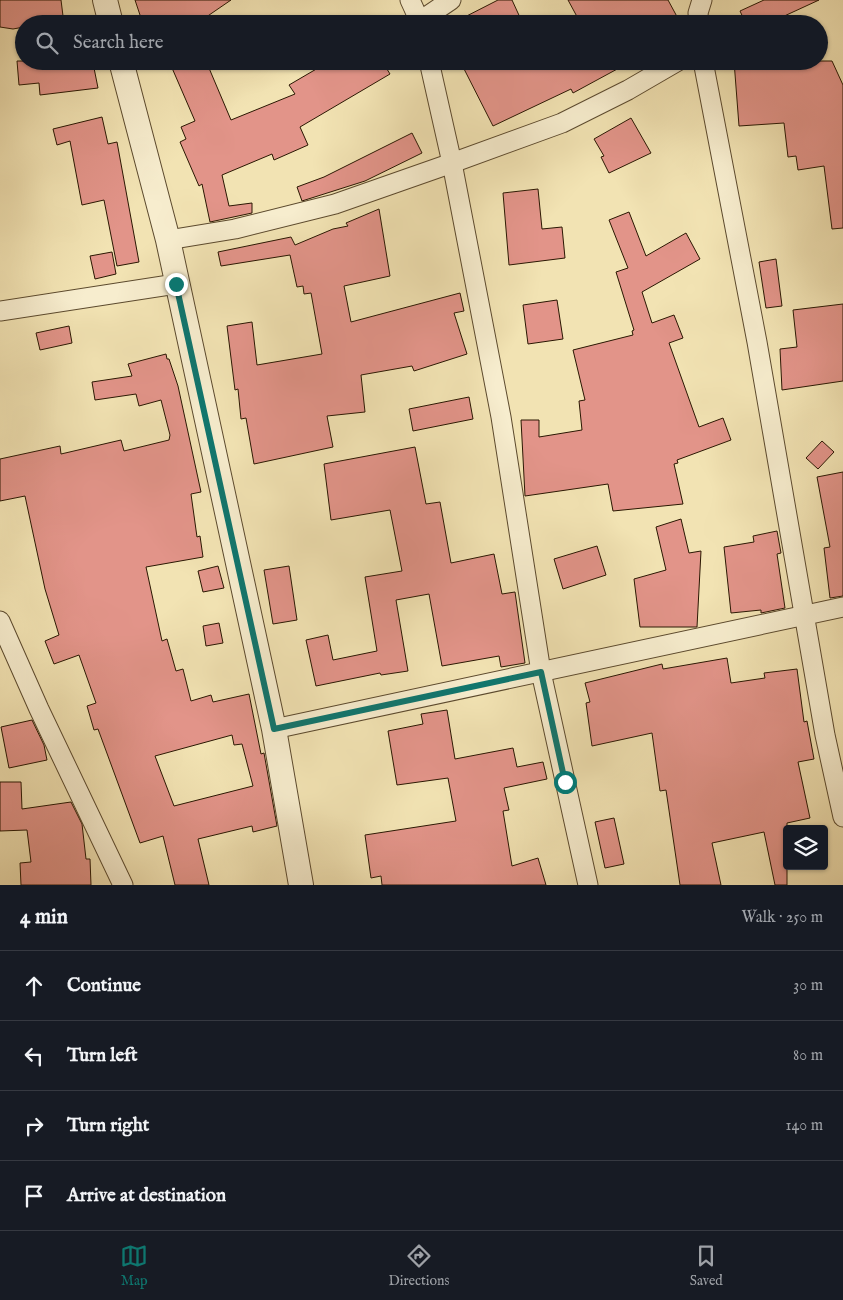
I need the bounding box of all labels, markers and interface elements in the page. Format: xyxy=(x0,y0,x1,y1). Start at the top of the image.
search box xyxy=(15,15,828,70)
icon: search xyxy=(33,29,61,57)
text: Search here xyxy=(73,31,164,55)
route end xyxy=(165,273,188,296)
route start xyxy=(554,771,577,794)
map controls xyxy=(783,825,828,870)
button: layers xyxy=(783,825,828,870)
text: 4 min xyxy=(20,904,68,931)
text: Walk · 250 m xyxy=(741,908,823,928)
icon: ahead xyxy=(20,972,48,1000)
text: Continue xyxy=(67,974,141,998)
text: 30 m xyxy=(793,976,823,996)
icon: left xyxy=(20,1042,48,1070)
text: Turn left xyxy=(67,1044,138,1068)
text: 80 m xyxy=(793,1046,823,1066)
icon: right xyxy=(20,1112,48,1140)
text: Turn right xyxy=(67,1114,149,1138)
text: 140 m xyxy=(785,1116,823,1136)
icon: arrive xyxy=(20,1182,48,1210)
text: Arrive at destination xyxy=(67,1184,226,1208)
tab: Map xyxy=(120,1242,148,1290)
tab: Directions xyxy=(388,1242,449,1290)
tab: Saved xyxy=(690,1242,723,1290)

